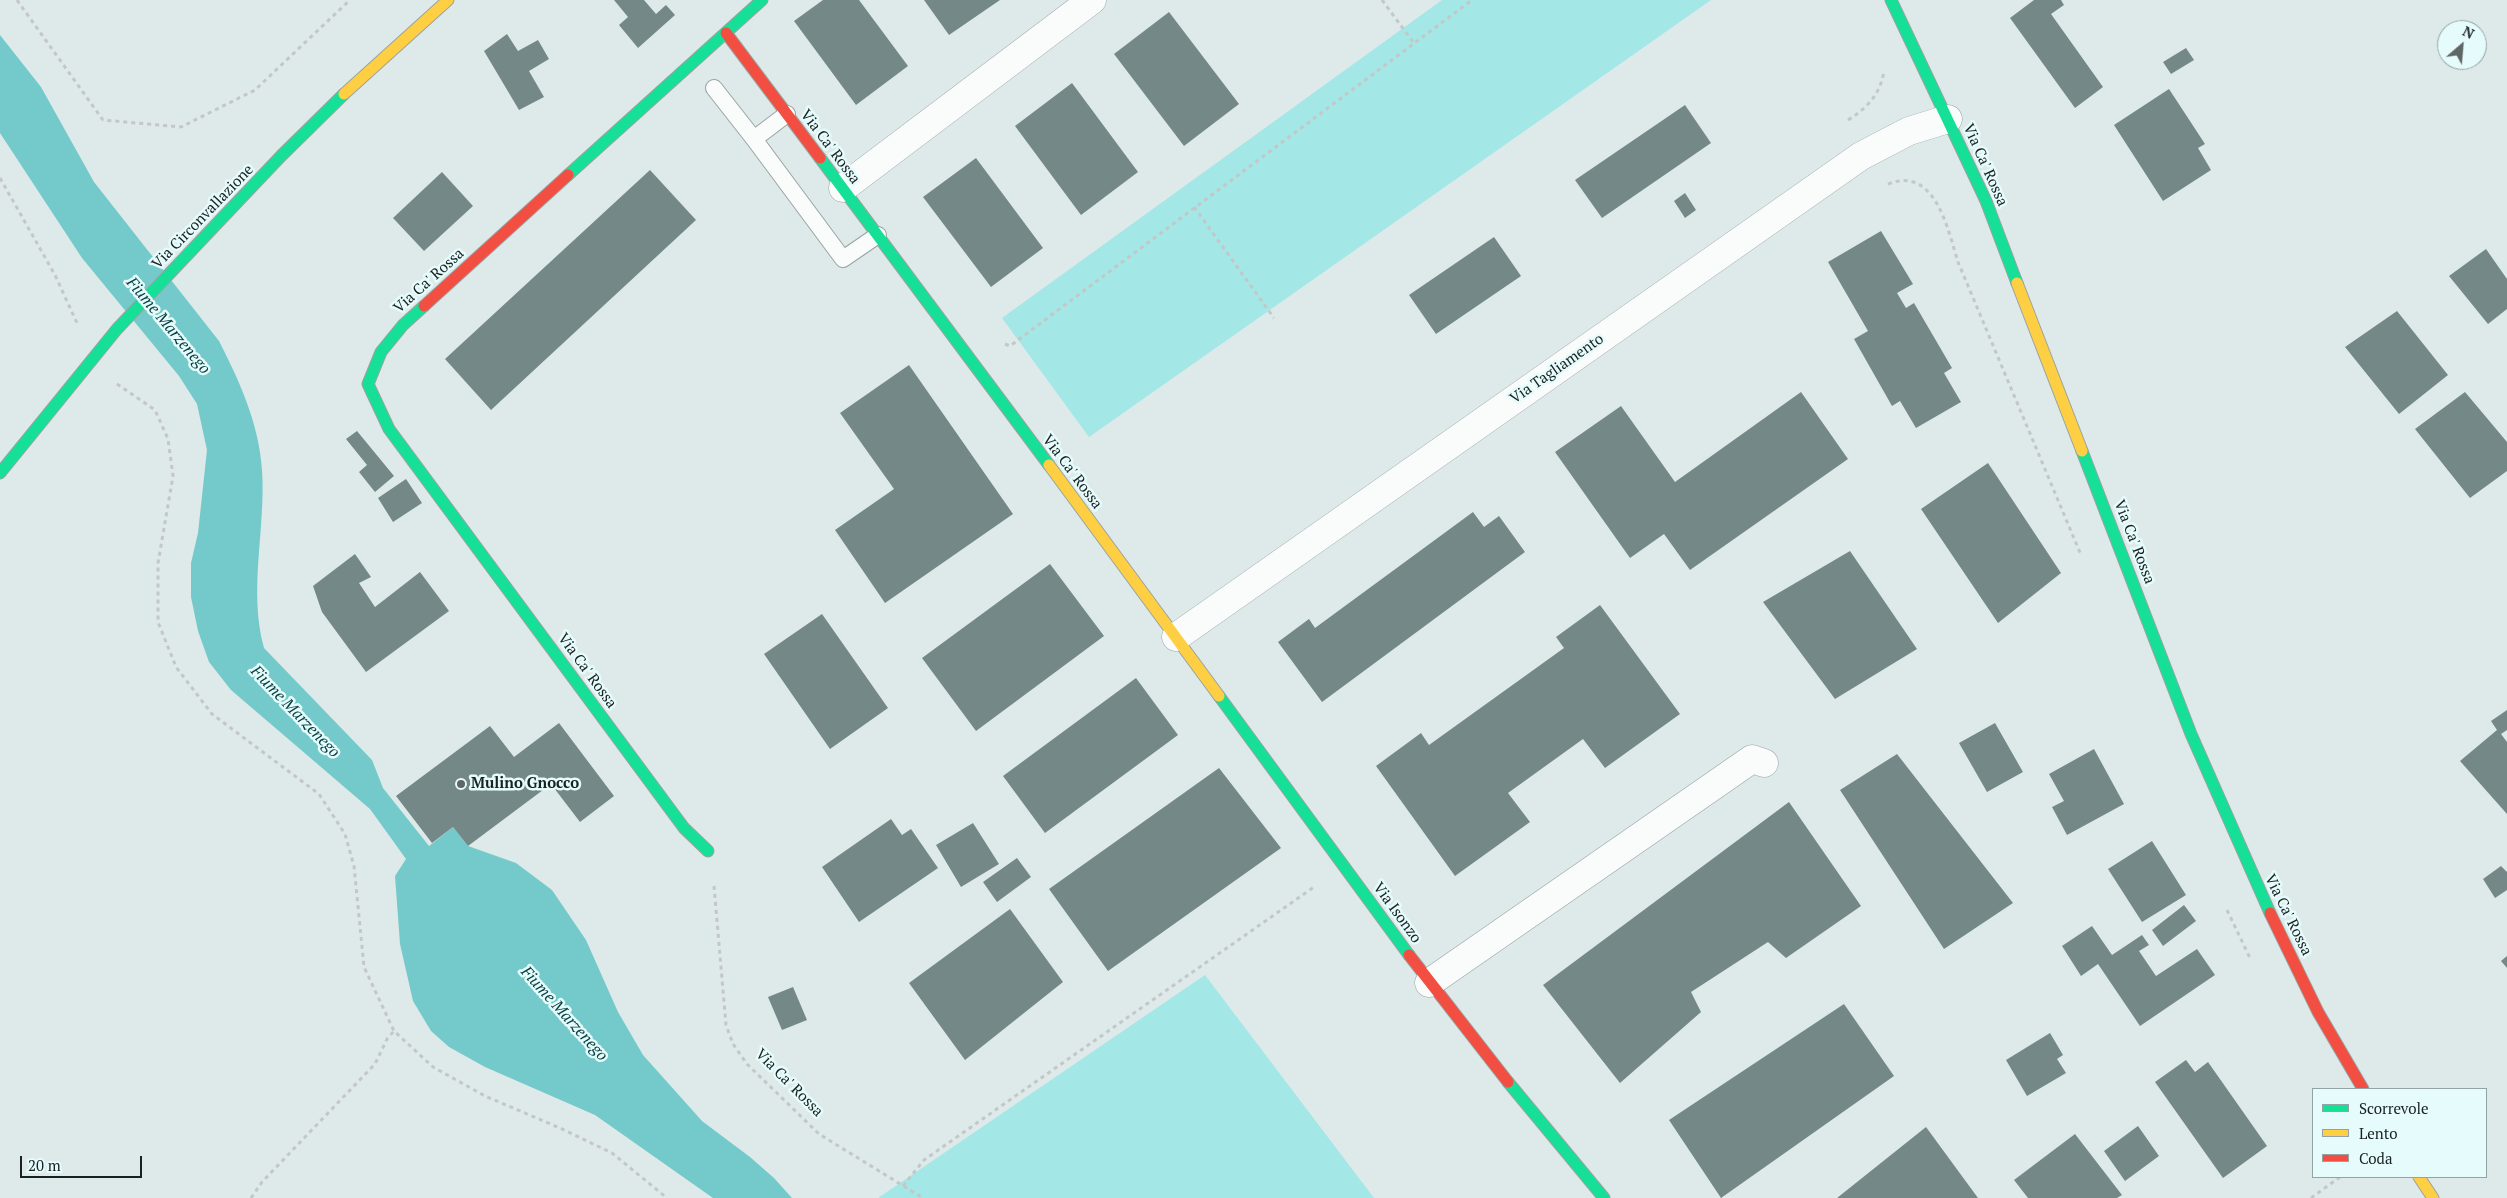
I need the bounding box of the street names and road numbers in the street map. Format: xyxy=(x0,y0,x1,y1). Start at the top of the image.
street label: Via Ca' Rossa xyxy=(796,106,864,188)
street label: Via Ca' Rossa xyxy=(1959,121,2011,209)
street label: Via Circonvallazione xyxy=(149,161,257,273)
street label: Via Ca' Rossa xyxy=(390,245,468,317)
street label: Via Tagliamento xyxy=(1507,330,1607,408)
street label: Via Ca' Rossa xyxy=(1038,431,1106,513)
street label: Via Ca' Rossa xyxy=(2110,498,2158,586)
street label: Via Ca' Rossa xyxy=(554,630,620,712)
street label: Via Ca' Rossa xyxy=(2261,871,2315,959)
street label: Via Isonzo xyxy=(1369,879,1425,947)
street label: Via Ca' Rossa xyxy=(751,1045,827,1121)

